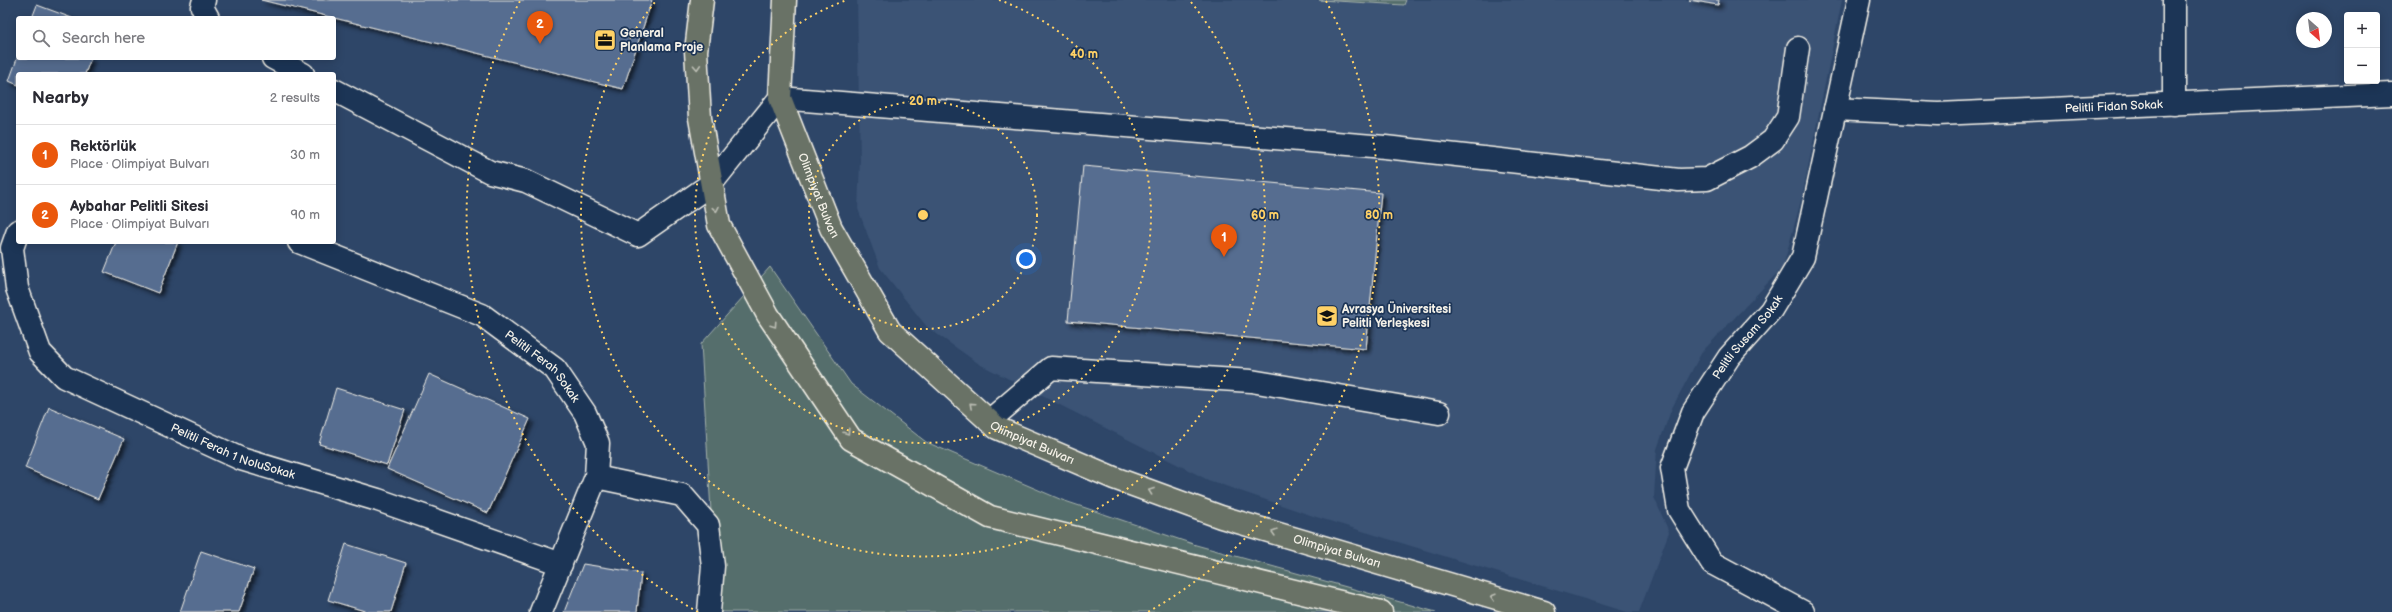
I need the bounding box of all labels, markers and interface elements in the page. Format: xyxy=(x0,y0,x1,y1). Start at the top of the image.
pin: 2 xyxy=(527,11,553,44)
north arrow xyxy=(2296,12,2332,48)
map controls xyxy=(2344,12,2380,84)
button: + xyxy=(2344,12,2380,48)
search box xyxy=(16,16,336,60)
place label: General Planlama Proje xyxy=(620,26,703,55)
icon: search xyxy=(30,27,52,49)
office icon: General Planlama Proje xyxy=(592,27,618,53)
text: Search here xyxy=(62,29,145,48)
text: 40 m xyxy=(1070,47,1098,62)
button: − xyxy=(2344,48,2380,84)
one-way arrow xyxy=(693,64,702,70)
text: Nearby xyxy=(32,88,89,108)
text: 2 results xyxy=(270,90,320,106)
text: 20 m xyxy=(909,94,937,109)
street label: Pelitli Fidan Sokak xyxy=(2064,97,2163,116)
text: Rektörlük xyxy=(70,137,136,156)
text: 1 xyxy=(42,147,48,163)
text: 30 m xyxy=(290,147,320,163)
street label: Olimpiyat Bulvarı xyxy=(794,151,842,241)
text: Place · Olimpiyat Bulvarı xyxy=(70,156,209,172)
text: Aybahar Pelitli Sitesi xyxy=(70,197,208,216)
one-way arrow xyxy=(711,206,720,212)
text: 2 xyxy=(41,207,49,223)
text: 90 m xyxy=(291,207,320,223)
centre of rings xyxy=(916,208,930,222)
text: 60 m xyxy=(1251,208,1279,223)
text: 80 m xyxy=(1365,208,1393,223)
text: Place · Olimpiyat Bulvarı xyxy=(70,216,209,232)
pin: 1 xyxy=(1211,224,1237,257)
your location xyxy=(1016,249,1036,269)
street label: Pelitli Susam Sokak xyxy=(1709,293,1786,382)
place label: Avrasya Üniversitesi Pelitli Yerleşkesi xyxy=(1341,301,1451,331)
school or university icon: Avrasya Üniversitesi Pelitli Yerleşkesi xyxy=(1314,303,1340,329)
one-way arrow xyxy=(769,320,776,327)
street label: Pelitli Ferah Sokak xyxy=(502,327,583,406)
one-way arrow xyxy=(969,403,977,410)
street label: Olimpiyat Bulvarı xyxy=(986,418,1077,468)
street label: Pelitli Ferah 1 NoluSokak xyxy=(168,421,297,483)
one-way arrow xyxy=(842,428,849,435)
one-way arrow xyxy=(1147,487,1154,496)
one-way arrow xyxy=(1271,528,1278,537)
street label: Olimpiyat Bulvarı xyxy=(1291,532,1383,572)
one-way arrow xyxy=(1489,593,1496,602)

